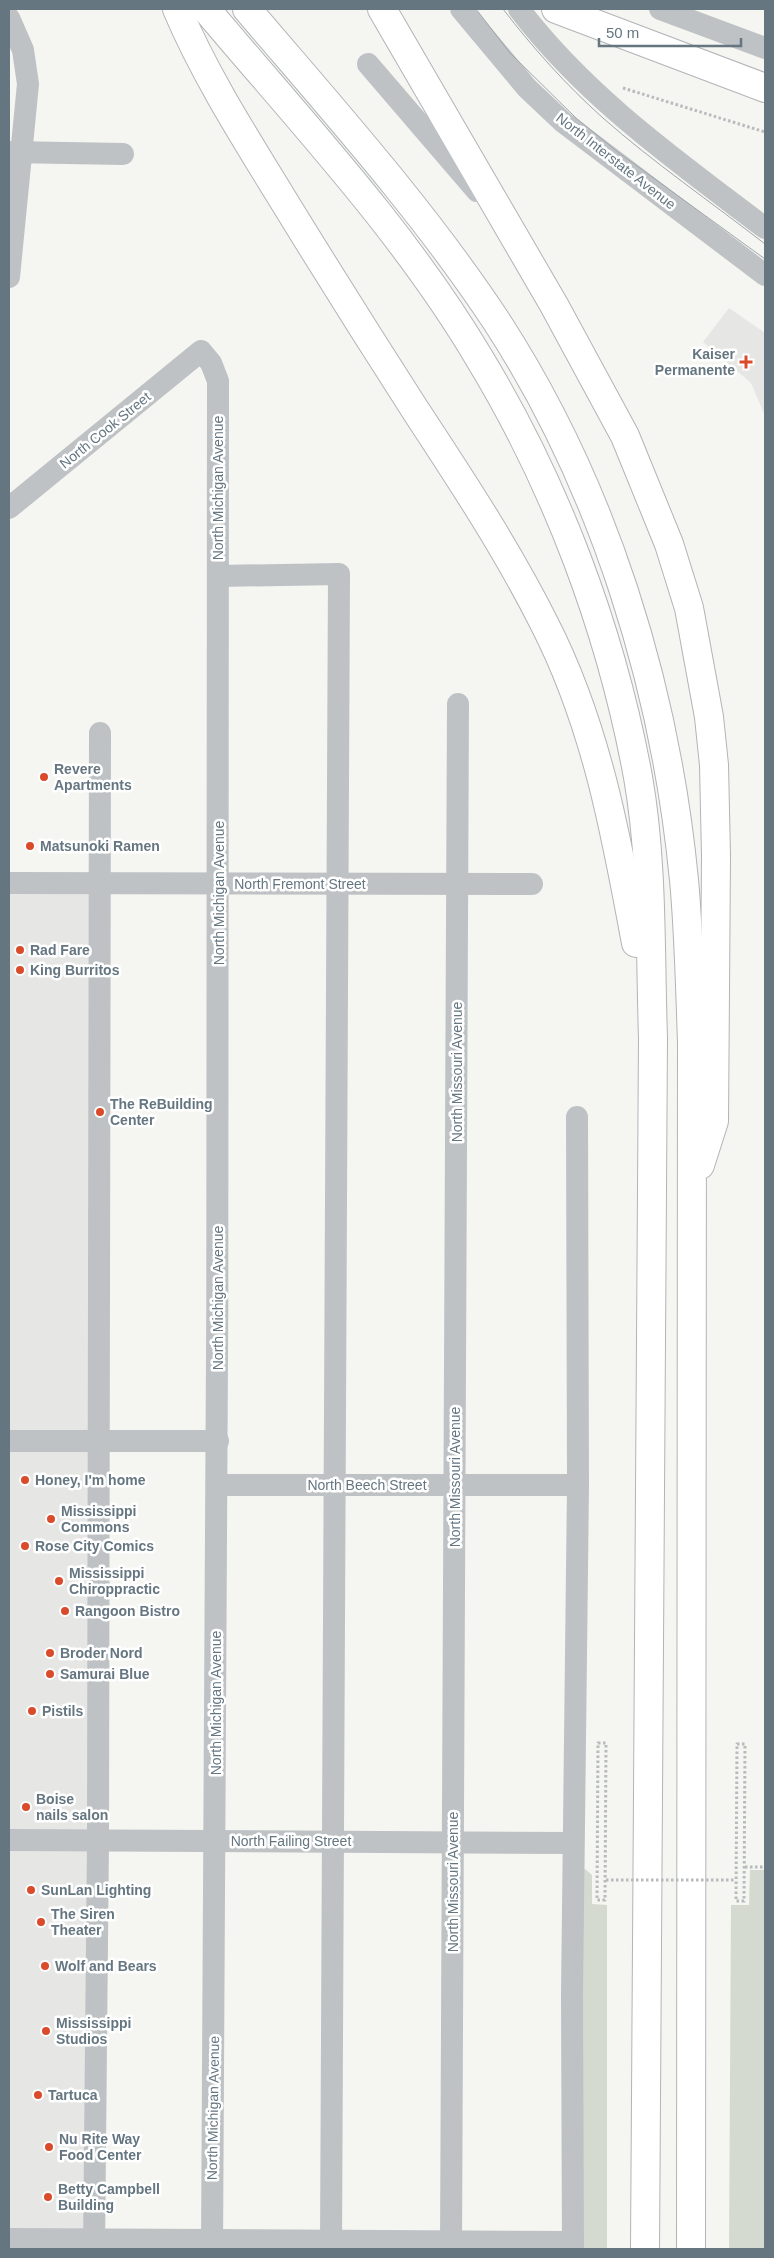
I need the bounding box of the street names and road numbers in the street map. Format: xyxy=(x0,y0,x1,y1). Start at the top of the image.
street label: North Interstate Avenue xyxy=(553,109,679,213)
street label: North Cook Street xyxy=(56,388,154,471)
street label: North Michigan Avenue xyxy=(210,416,226,560)
street label: North Michigan Avenue xyxy=(211,821,227,965)
street label: North Fremont Street xyxy=(234,876,366,892)
street label: North Missouri Avenue xyxy=(449,1001,465,1142)
street label: North Michigan Avenue xyxy=(210,1226,226,1370)
street label: North Missouri Avenue xyxy=(447,1406,463,1547)
street label: North Beech Street xyxy=(307,1477,427,1493)
street label: North Michigan Avenue xyxy=(208,1631,224,1775)
street label: North Missouri Avenue xyxy=(445,1811,461,1952)
street label: North Failing Street xyxy=(231,1833,351,1849)
street label: North Michigan Avenue xyxy=(204,2035,222,2180)

